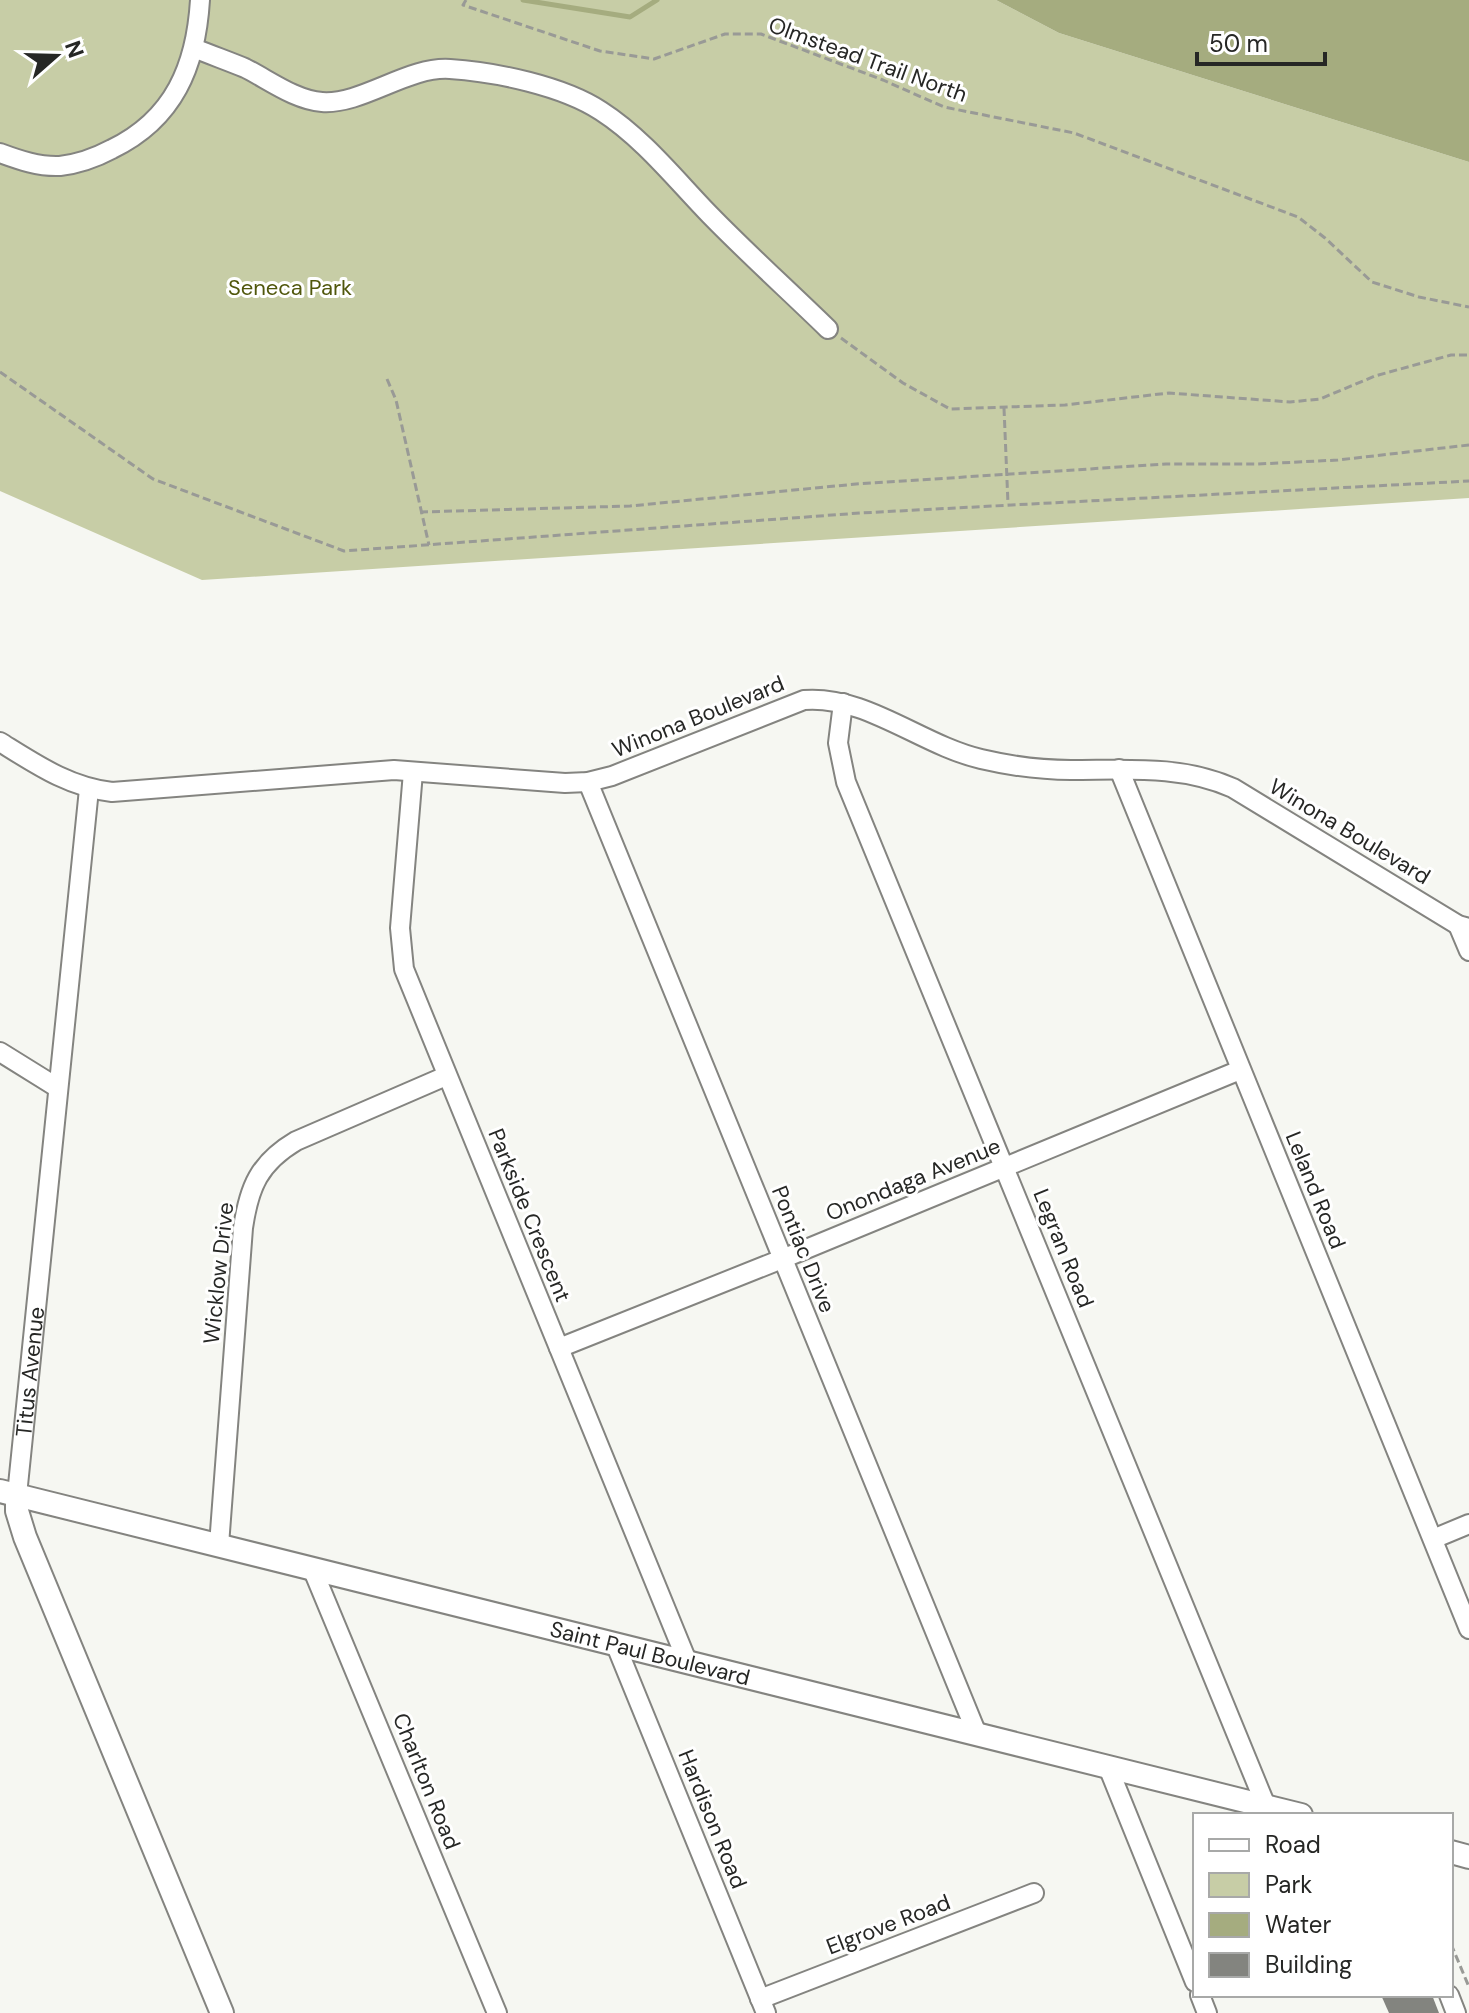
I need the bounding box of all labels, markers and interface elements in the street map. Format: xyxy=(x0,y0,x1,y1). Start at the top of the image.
street label: Olmstead Trail North xyxy=(764,10,971,109)
north arrow xyxy=(16,16,96,96)
scale bar xyxy=(1197,16,1325,66)
text: 50 m xyxy=(1209,28,1268,59)
text: N xyxy=(58,37,91,62)
park label: Seneca Park xyxy=(228,273,352,302)
street label: Winona Boulevard xyxy=(608,669,789,764)
street label: Winona Boulevard xyxy=(1264,772,1436,891)
street label: Parkside Crescent xyxy=(482,1124,578,1306)
street label: Leland Road xyxy=(1279,1127,1352,1253)
street label: Onondaga Avenue xyxy=(822,1131,1005,1228)
street label: Pontiac Drive xyxy=(765,1182,842,1317)
street label: Legran Road xyxy=(1027,1185,1101,1312)
street label: Wicklow Drive xyxy=(197,1201,240,1345)
street label: Titus Avenue xyxy=(9,1305,51,1438)
street label: Saint Paul Boulevard xyxy=(547,1615,753,1692)
street label: Charlton Road xyxy=(386,1709,467,1854)
street label: Hardison Road xyxy=(671,1745,754,1893)
legend xyxy=(1193,1813,1453,1997)
text: Road xyxy=(1265,1829,1321,1860)
text: Park xyxy=(1265,1869,1312,1900)
street label: Elgrove Road xyxy=(822,1888,954,1961)
text: Water xyxy=(1265,1909,1331,1940)
text: Building xyxy=(1265,1949,1352,1980)

